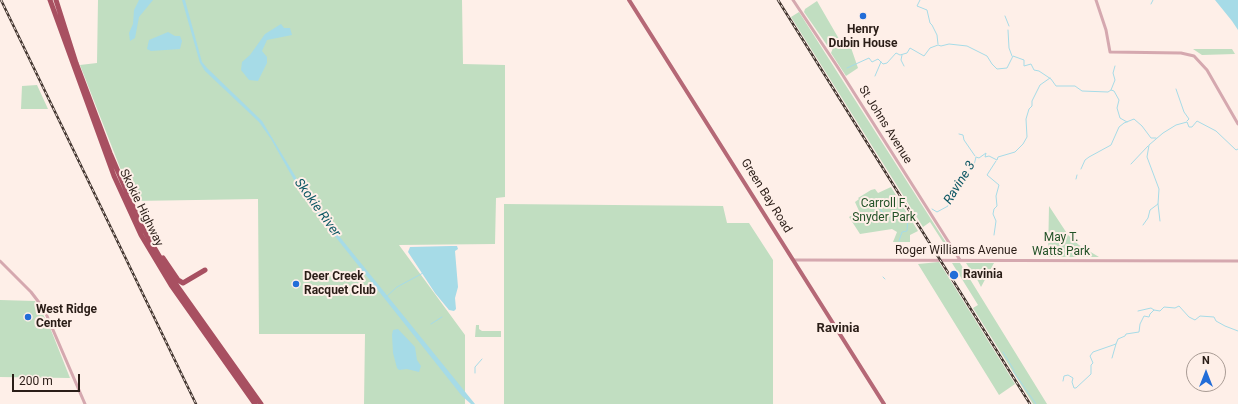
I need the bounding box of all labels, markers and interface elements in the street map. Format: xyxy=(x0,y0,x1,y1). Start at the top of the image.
marker: Henry Dubin House xyxy=(858,11,868,21)
place label: Henry Dubin House xyxy=(829,23,897,51)
street label: St Johns Avenue xyxy=(855,83,915,167)
street label: Green Bay Road xyxy=(737,156,795,236)
water label: Ravine 3 xyxy=(941,159,979,207)
street label: Skokie Highway xyxy=(116,167,166,249)
water label: Skokie River xyxy=(291,176,343,240)
park label: Carroll F. Snyder Park xyxy=(852,197,916,225)
park label: May T. Watts Park xyxy=(1032,231,1090,259)
street label: Roger Williams Avenue xyxy=(895,244,1017,258)
place label: Ravinia xyxy=(963,268,1003,282)
marker: Ravinia xyxy=(948,269,960,281)
place label: Deer Creek Racquet Club xyxy=(304,270,376,298)
marker: Deer Creek Racquet Club xyxy=(291,279,301,289)
place label: West Ridge Center xyxy=(36,303,97,331)
marker: West Ridge Center xyxy=(23,312,33,322)
district label: Ravinia xyxy=(817,321,859,337)
north arrow xyxy=(1186,352,1226,392)
text: N xyxy=(1202,354,1210,367)
scale bar xyxy=(14,366,82,392)
text: 200 m xyxy=(19,374,53,388)

